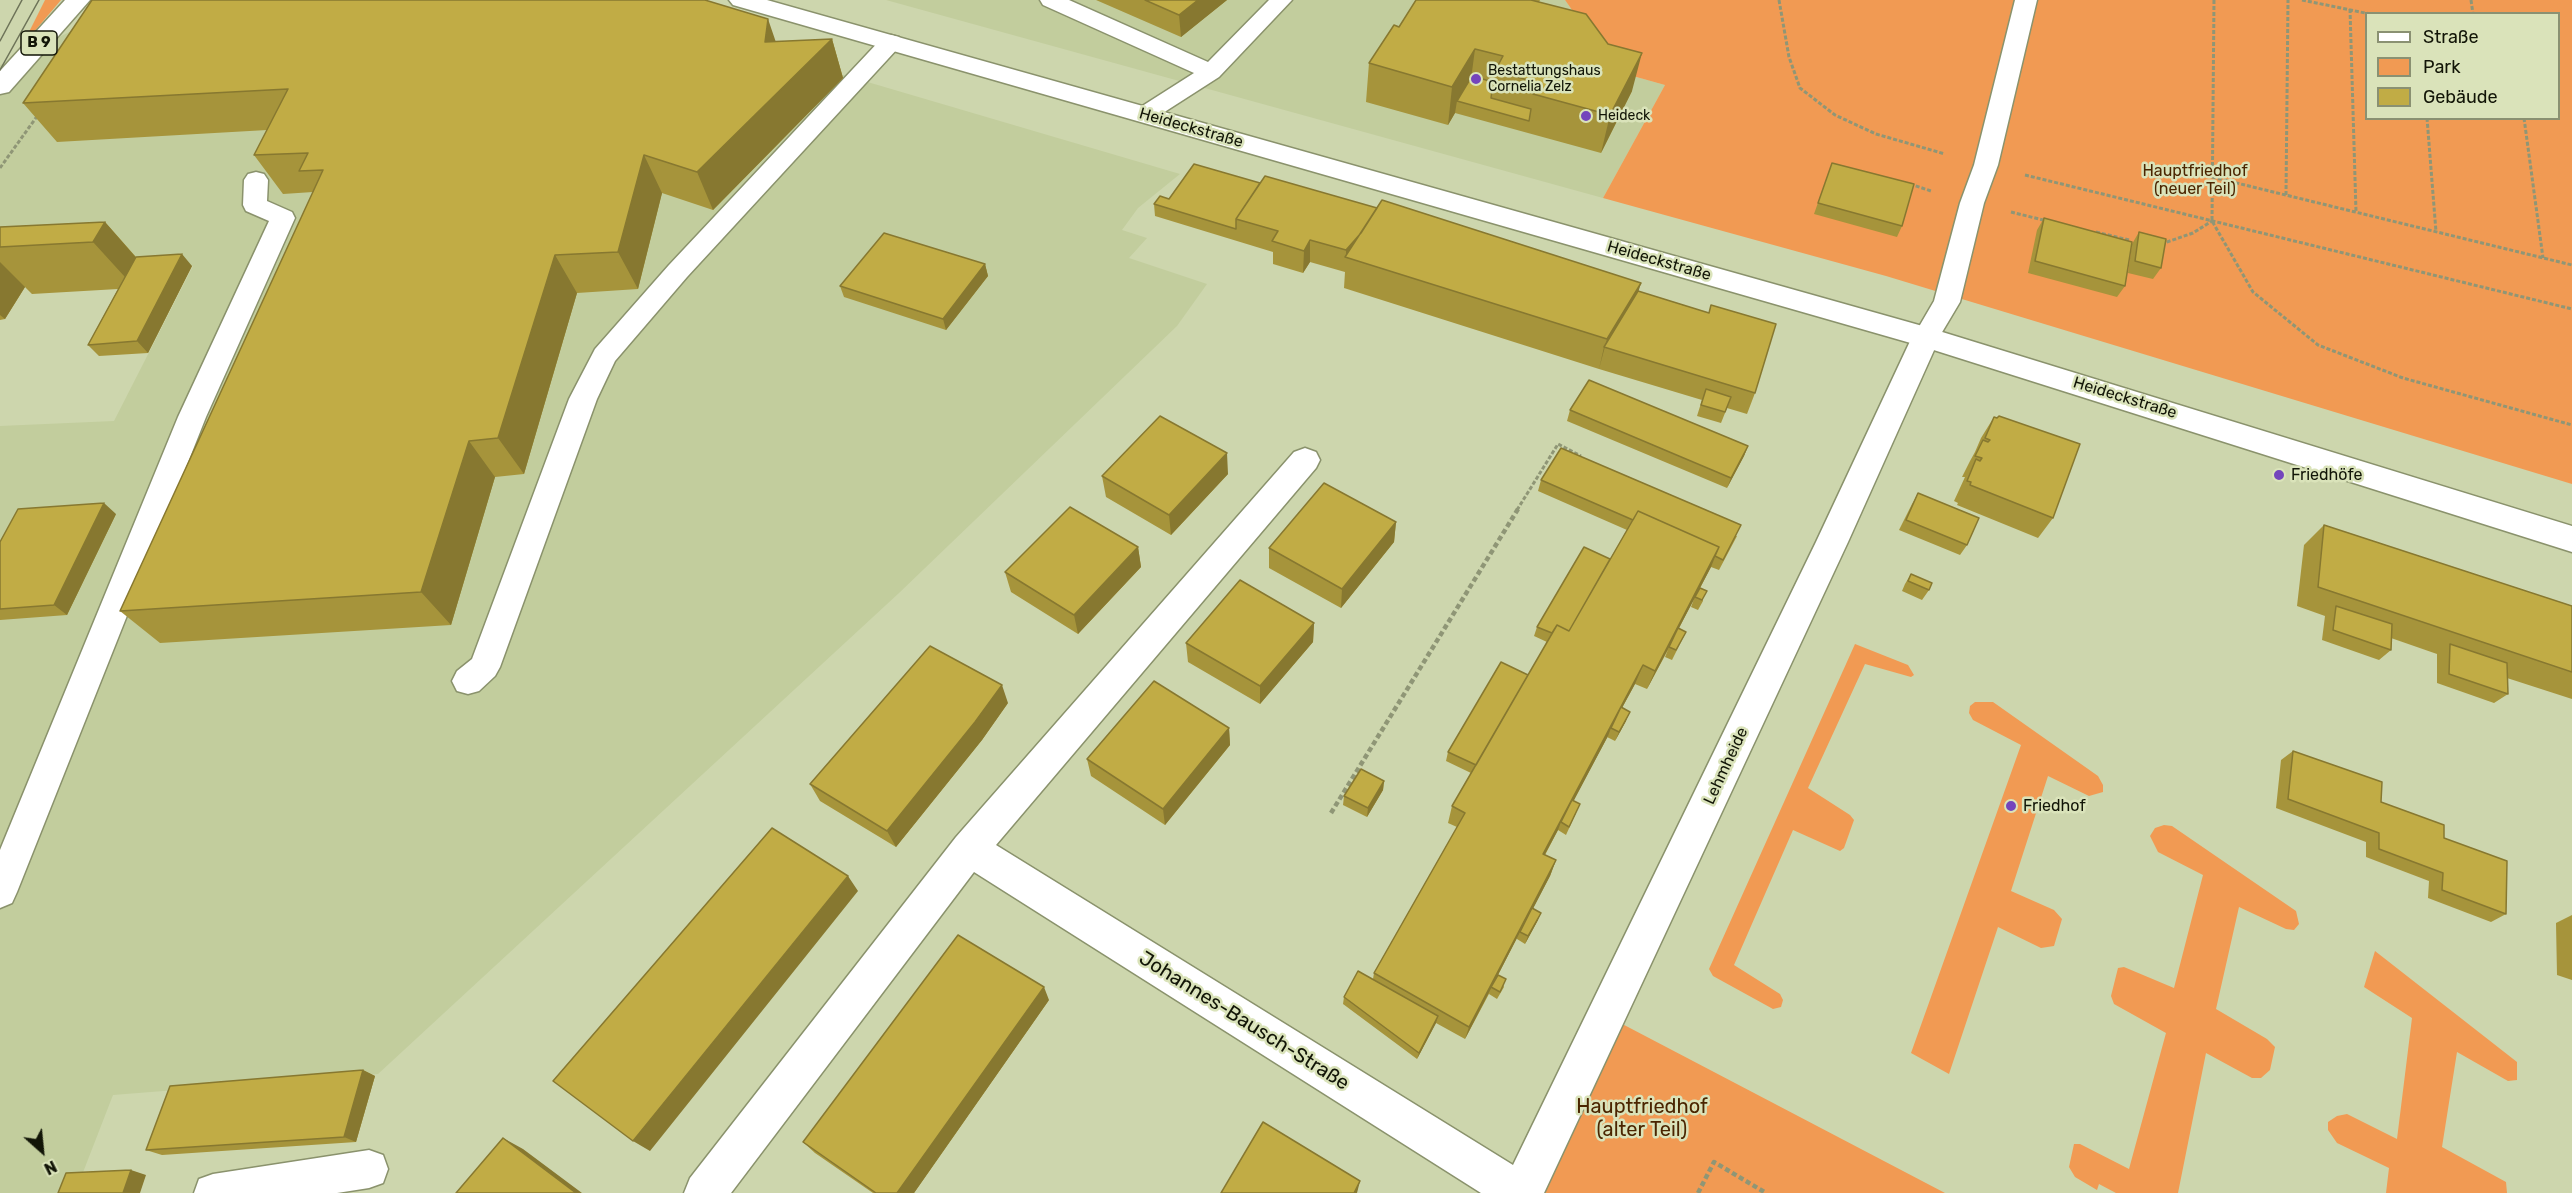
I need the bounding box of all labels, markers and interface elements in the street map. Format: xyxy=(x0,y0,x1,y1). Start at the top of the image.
legend xyxy=(2365,12,2560,120)
text: Straße xyxy=(2423,26,2479,48)
road number: B 9 xyxy=(21,31,57,55)
text: Park xyxy=(2423,56,2460,78)
place label: Bestattungshaus Cornelia Zelz xyxy=(1488,63,1601,96)
marker: Bestattungshaus Cornelia Zelz xyxy=(1469,72,1483,86)
text: Gebäude xyxy=(2423,86,2498,108)
street label: Heideckstraße xyxy=(1137,104,1245,152)
place label: Heideck xyxy=(1598,108,1650,124)
marker: Heideck xyxy=(1579,109,1593,123)
park label: Hauptfriedhof (neuer Teil) xyxy=(2142,161,2248,199)
street label: Heideckstraße xyxy=(1605,237,1713,285)
street label: Heideckstraße xyxy=(2071,373,2179,423)
place label: Friedhöfe xyxy=(2291,465,2362,485)
marker: Friedhöfe xyxy=(2272,468,2286,482)
street label: Lehmheide xyxy=(1700,724,1752,808)
place label: Friedhof xyxy=(2023,796,2086,816)
marker: Friedhof xyxy=(2004,799,2018,813)
street label: Johannes-Bausch-Straße xyxy=(1134,946,1354,1096)
park label: Hauptfriedhof (alter Teil) xyxy=(1576,1095,1708,1142)
north arrow xyxy=(12,1121,72,1181)
text: N xyxy=(41,1156,60,1179)

